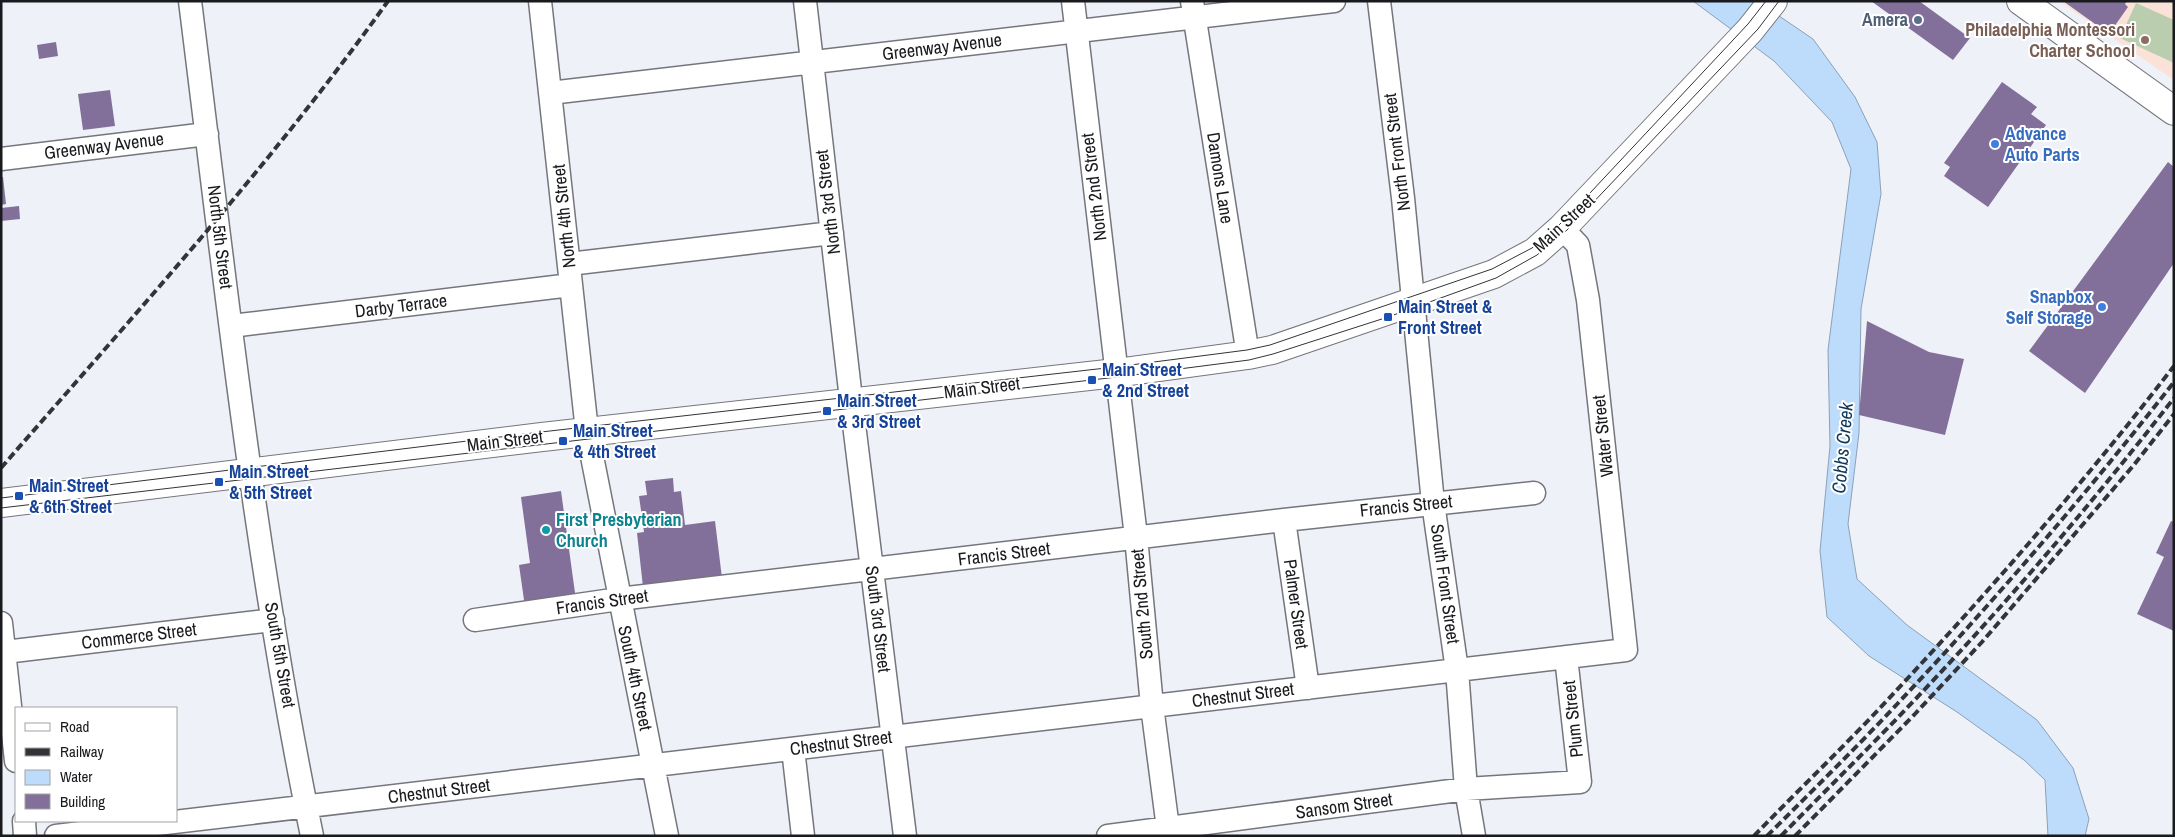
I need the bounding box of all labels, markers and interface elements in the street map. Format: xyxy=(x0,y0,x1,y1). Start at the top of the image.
place label: Amera xyxy=(1862,7,1909,32)
marker: Amera xyxy=(1912,14,1924,26)
place label: Philadelphia Montessori Charter School xyxy=(1965,17,2135,63)
street label: Greenway Avenue xyxy=(881,27,1003,66)
marker: Philadelphia Montessori Charter School xyxy=(2139,34,2151,46)
street label: North Front Street xyxy=(1377,92,1416,212)
place label: Advance Auto Parts xyxy=(2005,121,2080,167)
street label: Greenway Avenue xyxy=(43,126,165,165)
street label: Damons Lane xyxy=(1201,131,1240,225)
street label: North 2nd Street xyxy=(1074,132,1113,242)
marker: Advance Auto Parts xyxy=(1989,138,2001,150)
street label: North 3rd Street xyxy=(809,148,846,256)
street label: North 4th Street xyxy=(546,163,581,269)
street label: North 5th Street xyxy=(202,184,239,290)
street label: Main Street xyxy=(1527,187,1600,258)
place label: Snapbox Self Storage xyxy=(2006,284,2093,330)
street label: Darby Terrace xyxy=(354,287,448,324)
place label: Main Street & Front Street xyxy=(1398,294,1493,340)
marker: Snapbox Self Storage xyxy=(2096,301,2108,313)
marker: Main Street & Front Street xyxy=(1382,311,1394,323)
place label: Main Street & 2nd Street xyxy=(1102,357,1189,403)
street label: Main Street xyxy=(943,370,1021,405)
marker: Main Street & 2nd Street xyxy=(1086,374,1098,386)
place label: Main Street & 3rd Street xyxy=(837,388,921,434)
street label: Water Street xyxy=(1586,394,1619,478)
water label: Cobbs Creek xyxy=(1825,400,1859,494)
marker: Main Street & 3rd Street xyxy=(821,405,833,417)
place label: Main Street & 4th Street xyxy=(573,418,656,464)
street label: Main Street xyxy=(466,423,544,458)
marker: Main Street & 4th Street xyxy=(557,435,569,447)
place label: Main Street & 5th Street xyxy=(229,459,312,505)
place label: Main Street & 6th Street xyxy=(29,473,112,519)
marker: Main Street & 5th Street xyxy=(213,476,225,488)
street label: Francis Street xyxy=(1359,488,1453,523)
marker: Main Street & 6th Street xyxy=(13,490,25,502)
place label: First Presbyterian Church xyxy=(556,507,682,553)
street label: South Front Street xyxy=(1425,522,1466,645)
marker: First Presbyterian Church xyxy=(540,524,552,536)
street label: Francis Street xyxy=(956,535,1051,572)
street label: South 2nd Street xyxy=(1124,548,1159,660)
street label: Palmer Street xyxy=(1278,558,1315,650)
street label: South 3rd Street xyxy=(860,564,897,674)
street label: Francis Street xyxy=(554,583,650,620)
street label: South 5th Street xyxy=(259,600,302,710)
street label: Commerce Street xyxy=(80,616,198,655)
street label: South 4th Street xyxy=(612,623,659,733)
street label: Chestnut Street xyxy=(1191,676,1295,713)
street label: Plum Street xyxy=(1556,679,1589,759)
legend xyxy=(15,707,178,822)
text: Road xyxy=(60,716,89,737)
street label: Chestnut Street xyxy=(789,724,893,761)
text: Railway xyxy=(60,741,105,762)
text: Water xyxy=(60,766,92,787)
street label: Chestnut Street xyxy=(387,772,491,809)
street label: Sansom Street xyxy=(1294,786,1394,825)
text: Building xyxy=(60,791,105,812)

